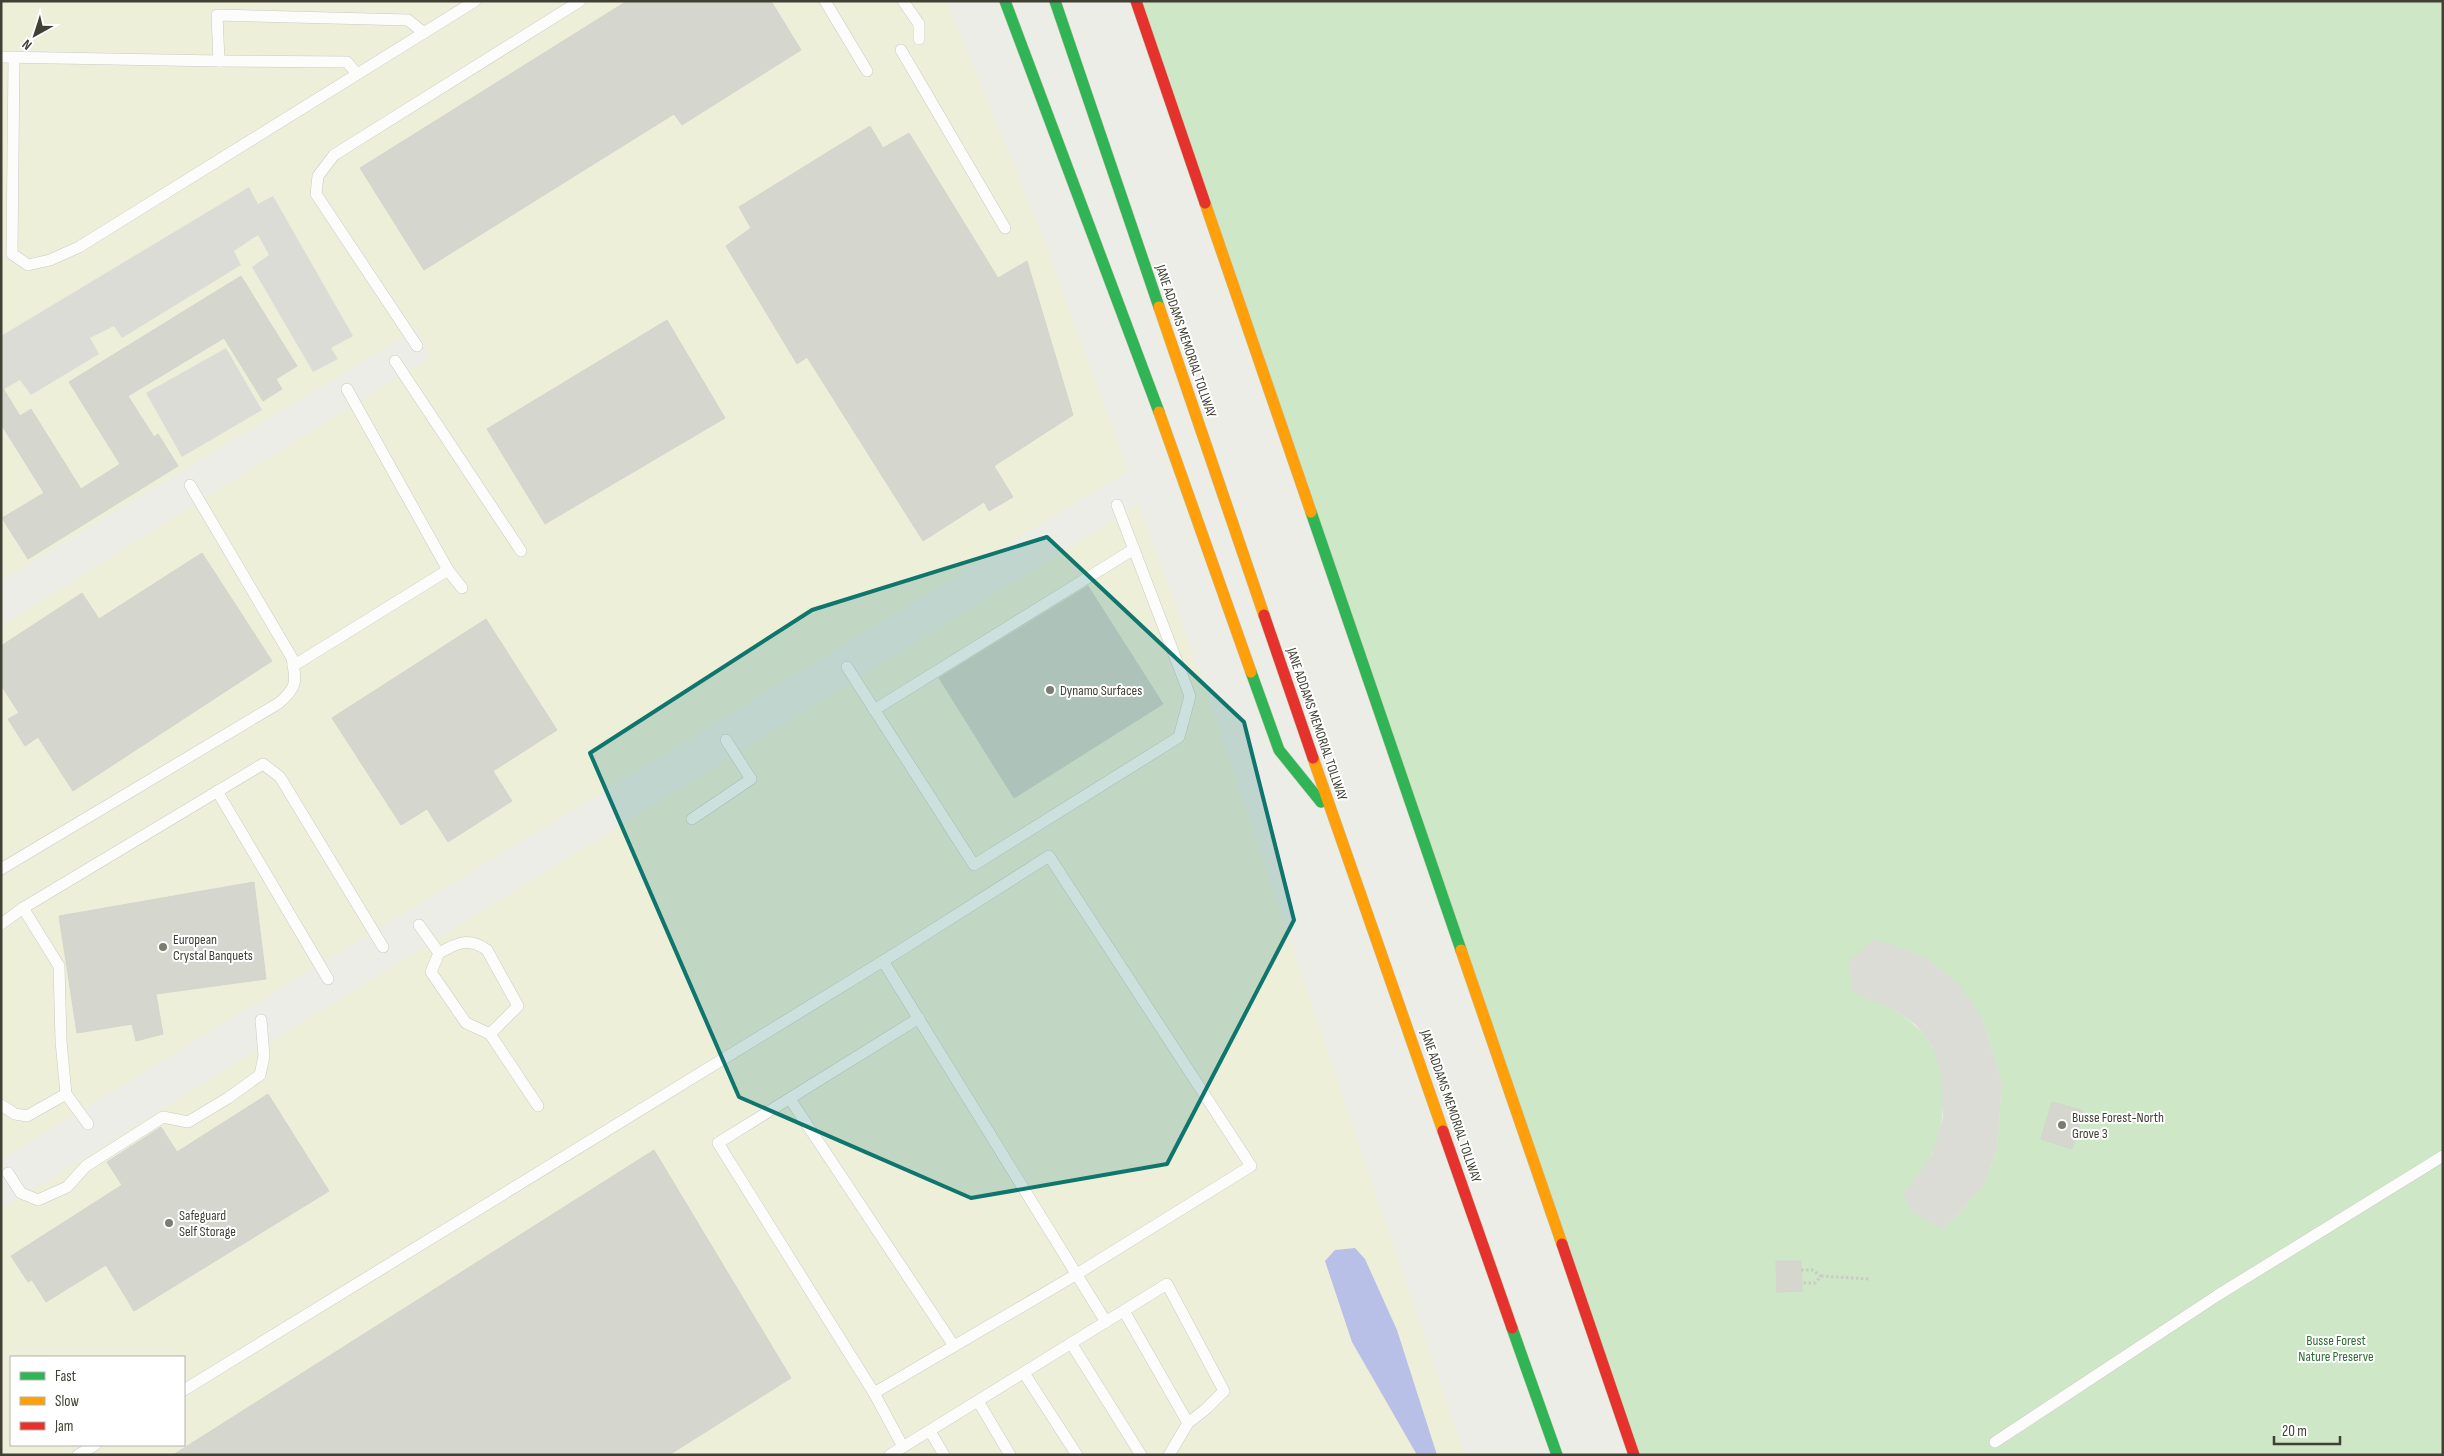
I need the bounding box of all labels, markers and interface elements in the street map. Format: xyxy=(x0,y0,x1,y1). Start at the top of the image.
north arrow xyxy=(10,10,60,60)
text: N xyxy=(19,36,35,54)
street label: JANE ADDAMS MEMORIAL TOLLWAY xyxy=(1152,261,1220,420)
street label: JANE ADDAMS MEMORIAL TOLLWAY xyxy=(1283,644,1351,803)
place label: Dynamo Surfaces xyxy=(1060,682,1142,699)
marker: Dynamo Surfaces xyxy=(1044,684,1056,696)
place label: European Crystal Banquets xyxy=(173,931,253,964)
marker: European Crystal Banquets xyxy=(157,941,169,953)
street label: JANE ADDAMS MEMORIAL TOLLWAY xyxy=(1417,1026,1485,1185)
place label: Busse Forest-North Grove 3 xyxy=(2072,1109,2164,1142)
marker: Busse Forest-North Grove 3 xyxy=(2056,1119,2068,1131)
place label: Safeguard Self Storage xyxy=(179,1207,236,1240)
marker: Safeguard Self Storage xyxy=(163,1217,175,1229)
park label: Busse Forest Nature Preserve xyxy=(2298,1332,2374,1365)
legend xyxy=(10,1356,185,1446)
text: Fast xyxy=(55,1367,77,1386)
text: Slow xyxy=(55,1392,79,1411)
scale bar xyxy=(2274,1414,2340,1446)
text: Jam xyxy=(54,1417,73,1436)
text: 20 m xyxy=(2282,1422,2307,1441)

